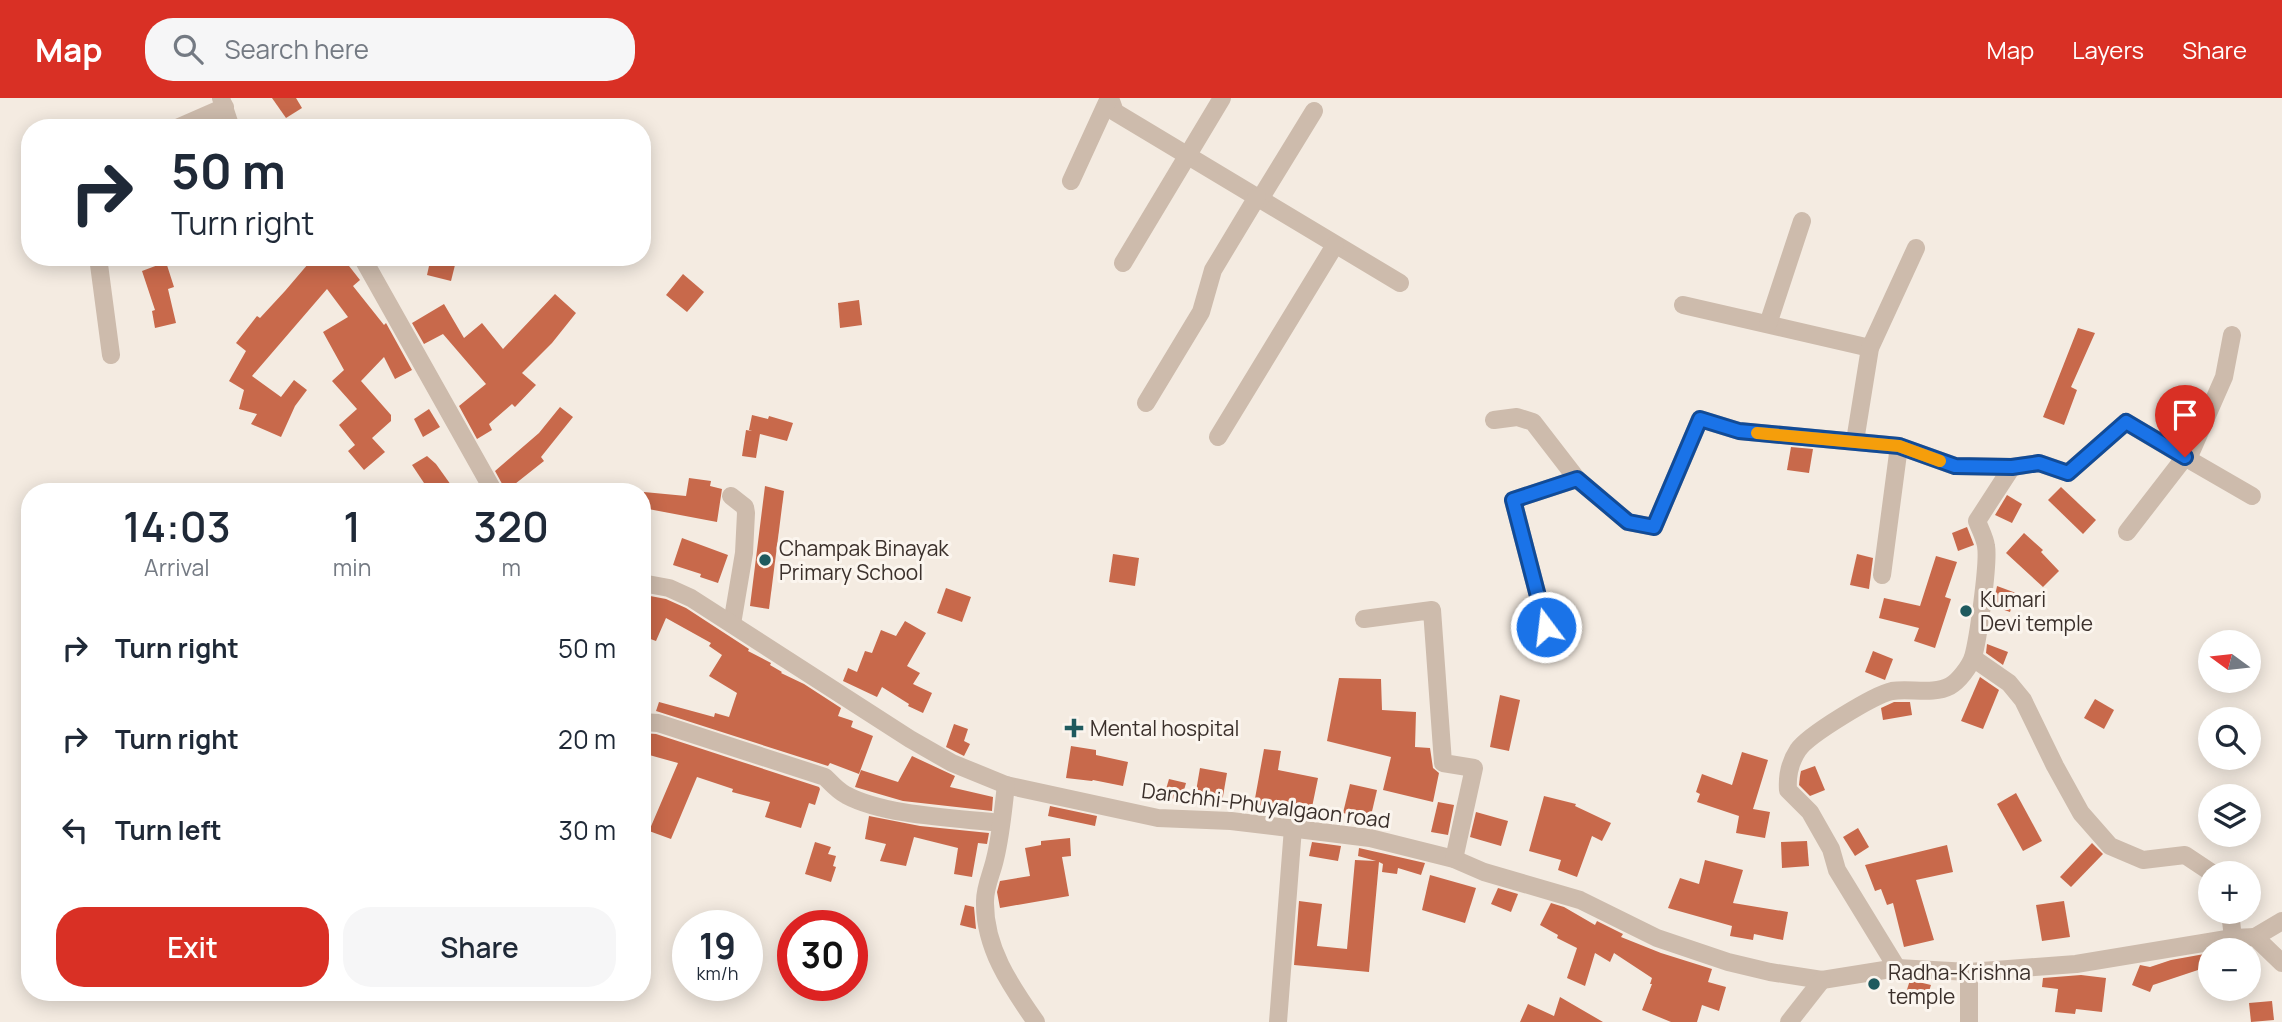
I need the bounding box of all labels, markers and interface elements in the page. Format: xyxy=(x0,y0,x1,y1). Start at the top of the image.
search box xyxy=(145,18,635,81)
text: Map xyxy=(35,27,103,72)
icon: search xyxy=(169,30,207,68)
text: Search here xyxy=(225,31,369,67)
text: Map xyxy=(1987,33,2034,66)
text: Layers xyxy=(2072,33,2144,66)
text: Share xyxy=(2182,33,2247,66)
text: 50 m xyxy=(171,137,286,204)
icon: right xyxy=(56,147,147,238)
text: Turn right xyxy=(171,201,314,245)
pin xyxy=(2155,385,2215,457)
icon: arrive xyxy=(2166,396,2204,434)
text: 14:03 xyxy=(123,497,231,555)
text: 1 xyxy=(343,497,361,555)
text: 320 xyxy=(473,497,549,555)
place label: Champak Binayak Primary School xyxy=(779,534,949,586)
text: Arrival xyxy=(144,551,210,583)
text: min xyxy=(333,551,371,583)
text: m xyxy=(501,551,521,583)
marker: Champak Binayak Primary School xyxy=(757,552,773,568)
place label: Kumari Devi temple xyxy=(1980,585,2093,637)
position arrow xyxy=(1509,590,1583,664)
marker: Kumari Devi temple xyxy=(1958,603,1974,619)
icon: right xyxy=(56,629,94,667)
text: Turn right xyxy=(115,630,239,666)
text: 50 m xyxy=(558,630,616,666)
north arrow xyxy=(2198,630,2261,693)
map controls xyxy=(2198,630,2261,1001)
button: search xyxy=(2198,707,2261,770)
place label: Mental hospital xyxy=(1090,714,1239,742)
marker: Mental hospital xyxy=(1064,718,1084,738)
icon: right xyxy=(56,720,94,758)
text: Turn right xyxy=(115,721,239,757)
text: 20 m xyxy=(558,721,616,757)
street label: Danchhi-Phuyalgaon road xyxy=(1140,776,1392,834)
button: layers xyxy=(2198,784,2261,847)
icon: left xyxy=(56,811,94,849)
text: Turn left xyxy=(115,812,222,848)
text: 30 m xyxy=(559,812,616,848)
button: + xyxy=(2198,861,2261,924)
button: Exit xyxy=(56,907,329,987)
button: Share xyxy=(343,907,616,987)
speed limit sign: 30 xyxy=(777,910,868,1001)
text: 19 xyxy=(699,922,736,970)
button: − xyxy=(2198,938,2261,1001)
place label: Radha-Krishna temple xyxy=(1888,958,2031,1010)
text: km/h xyxy=(697,961,738,985)
marker: Radha-Krishna temple xyxy=(1866,976,1882,992)

